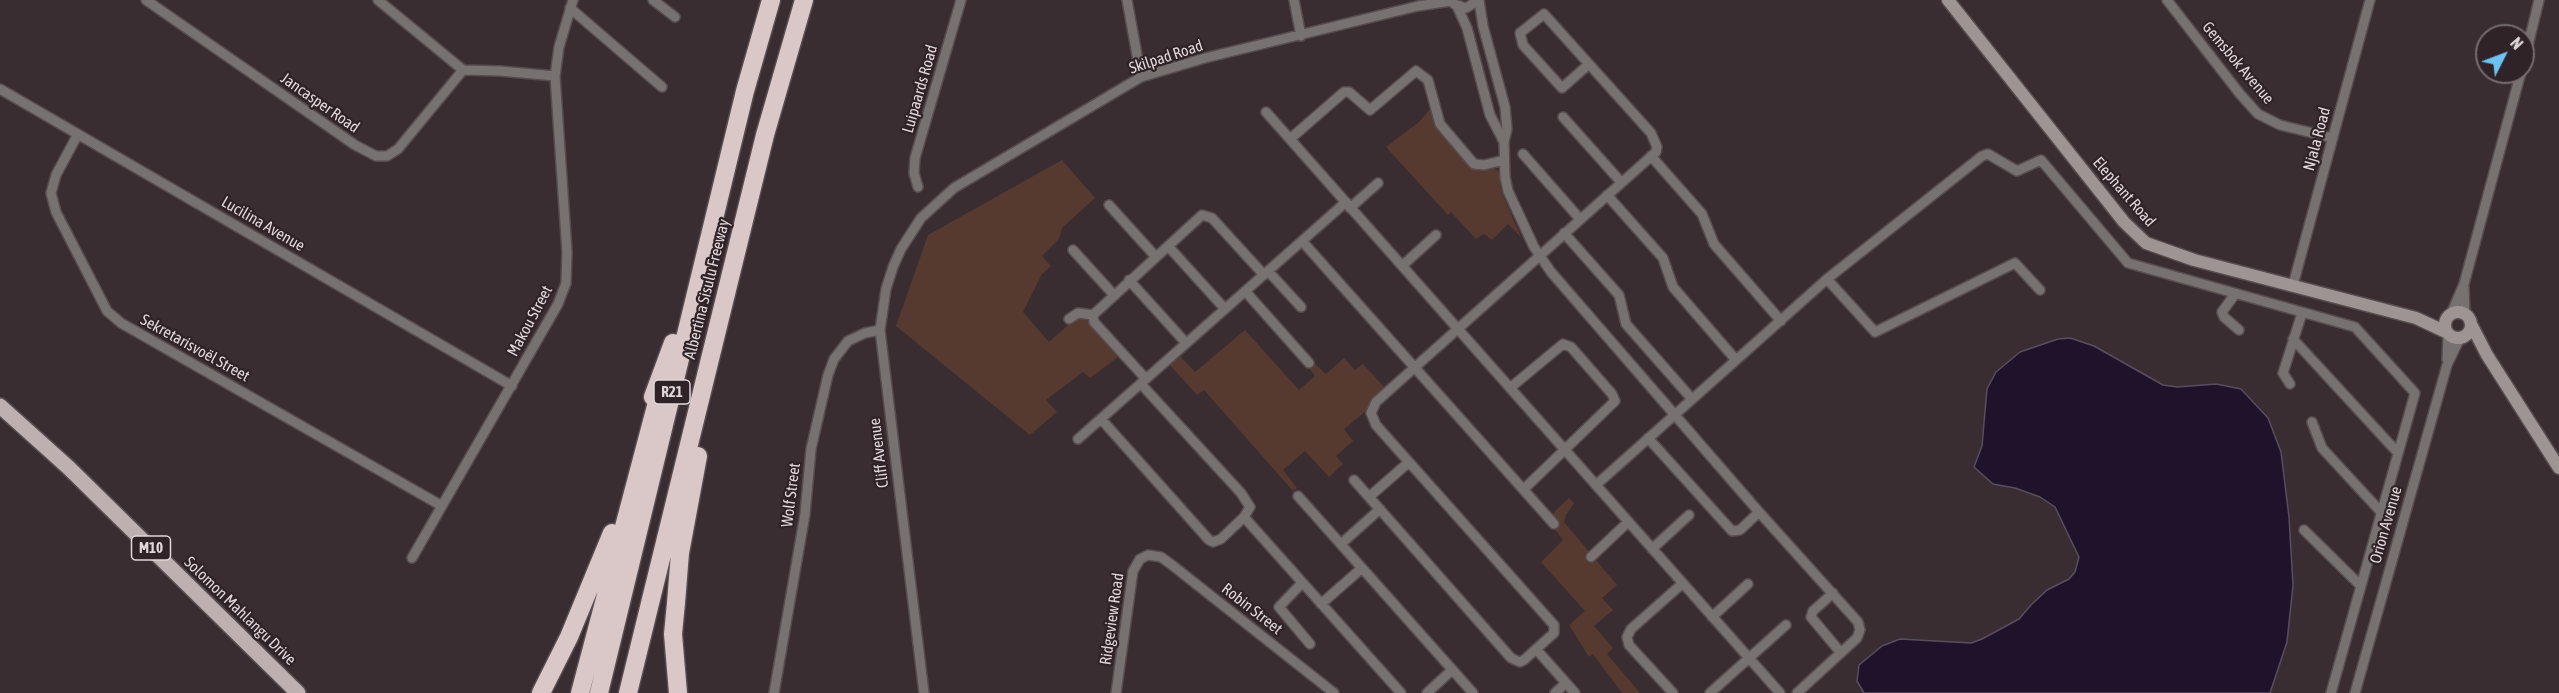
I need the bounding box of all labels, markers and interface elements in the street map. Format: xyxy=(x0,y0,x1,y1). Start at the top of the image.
street label: Gemsbok Avenue xyxy=(2198,18,2278,108)
north arrow xyxy=(2475,24,2535,84)
text: N xyxy=(2507,34,2527,53)
street label: Skilpad Road xyxy=(1127,36,1205,78)
street label: Luipaards Road xyxy=(898,43,942,135)
street label: Jancasper Road xyxy=(277,69,363,137)
street label: Njala Road xyxy=(2299,105,2335,173)
street label: Elephant Road xyxy=(2089,153,2159,231)
street label: Lucilina Avenue xyxy=(218,192,308,256)
street label: Albertina Sisulu Freeway xyxy=(680,217,734,361)
street label: Makou Street xyxy=(503,282,557,360)
street label: Sekretarisvoël Street xyxy=(137,310,253,386)
road number: R21 xyxy=(654,380,690,404)
street label: Cliff Avenue xyxy=(865,417,893,489)
street label: Wolf Street xyxy=(778,462,804,528)
street label: Orion Avenue xyxy=(2366,484,2406,566)
road number: M10 xyxy=(132,536,170,560)
street label: Solomon Mahlangu Drive xyxy=(180,553,300,669)
street label: Ridgeview Road xyxy=(1096,572,1128,666)
street label: Robin Street xyxy=(1218,579,1286,639)

